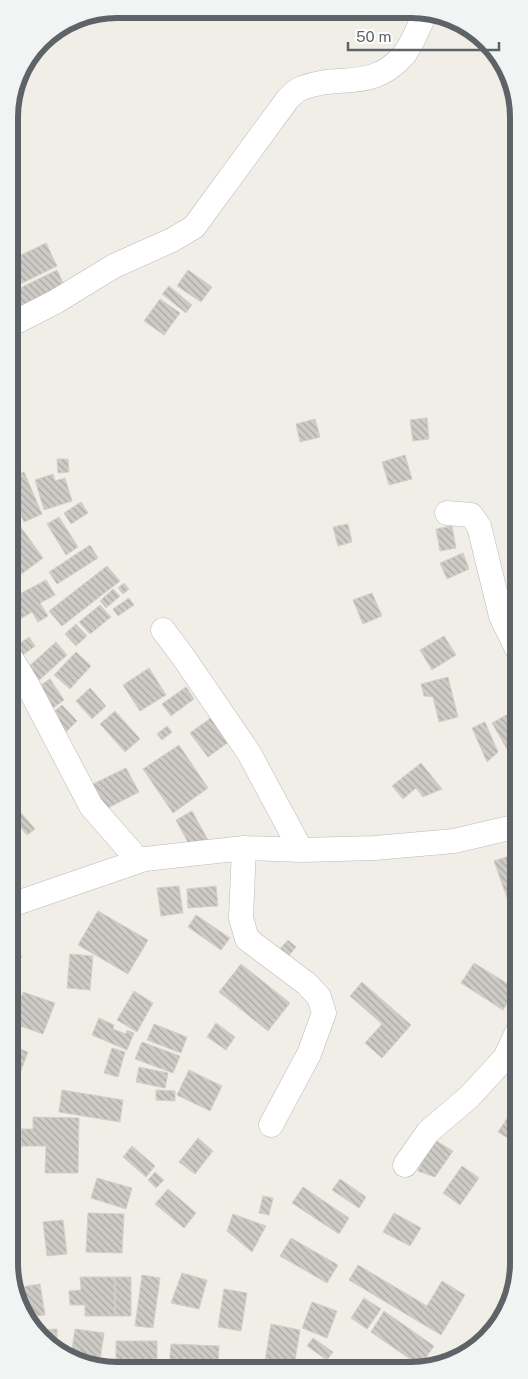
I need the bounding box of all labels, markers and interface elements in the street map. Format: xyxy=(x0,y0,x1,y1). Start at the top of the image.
scale bar xyxy=(348,20,499,52)
text: 50 m xyxy=(356,28,391,45)

